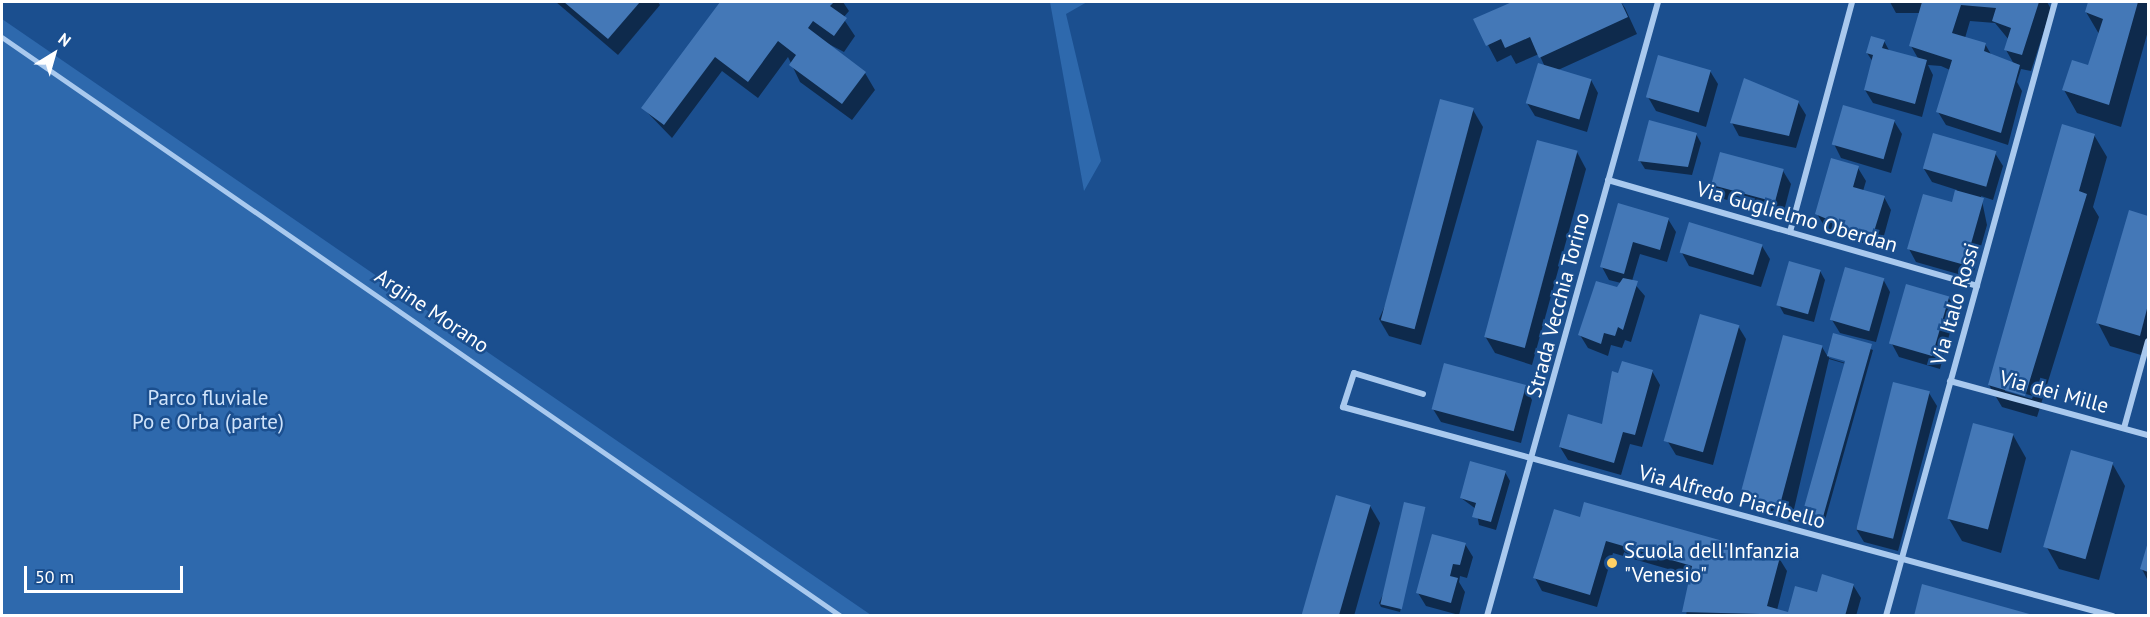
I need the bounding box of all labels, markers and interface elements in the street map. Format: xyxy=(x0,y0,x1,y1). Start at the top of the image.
north arrow xyxy=(24,24,84,84)
text: N xyxy=(55,28,75,51)
street label: Via Guglielmo Oberdan xyxy=(1693,176,1901,258)
street label: Strada Vecchia Torino xyxy=(1521,209,1595,401)
street label: Via Italo Rossi xyxy=(1925,240,1985,368)
street label: Argine Morano xyxy=(370,264,494,358)
street label: Via dei Mille xyxy=(1997,365,2111,419)
park label: Parco fluviale Po e Orba (parte) xyxy=(132,385,284,435)
street label: Via Alfredo Piacibello xyxy=(1635,460,1829,534)
place label: Scuola dell'Infanzia "Venesio" xyxy=(1624,538,1800,588)
scale bar xyxy=(27,554,186,592)
marker: Scuola dell'Infanzia "Venesio" xyxy=(1605,556,1619,570)
text: 50 m xyxy=(35,565,74,588)

